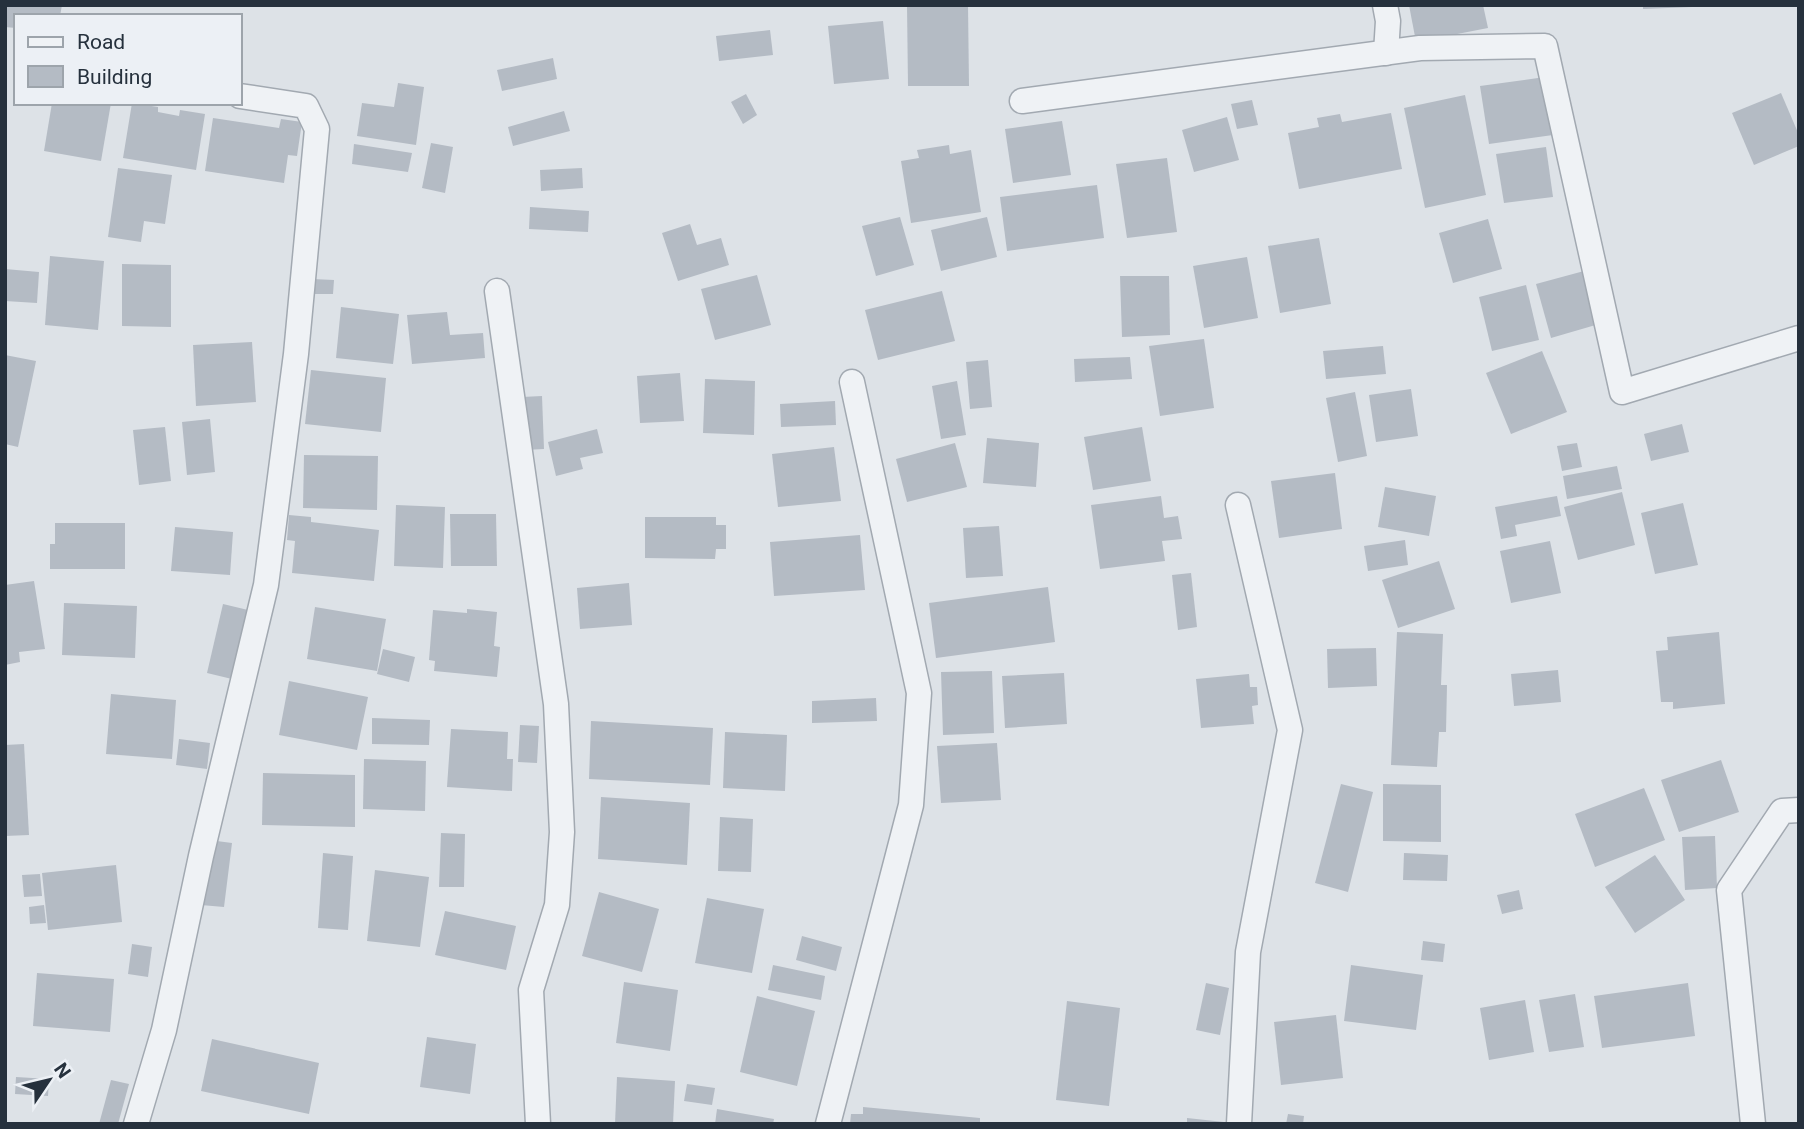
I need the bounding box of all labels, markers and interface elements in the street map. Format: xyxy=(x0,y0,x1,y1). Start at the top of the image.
legend xyxy=(14,14,242,105)
text: Road xyxy=(77,30,125,54)
text: Building xyxy=(77,65,152,89)
north arrow xyxy=(14,1045,84,1115)
text: N xyxy=(49,1058,76,1083)

